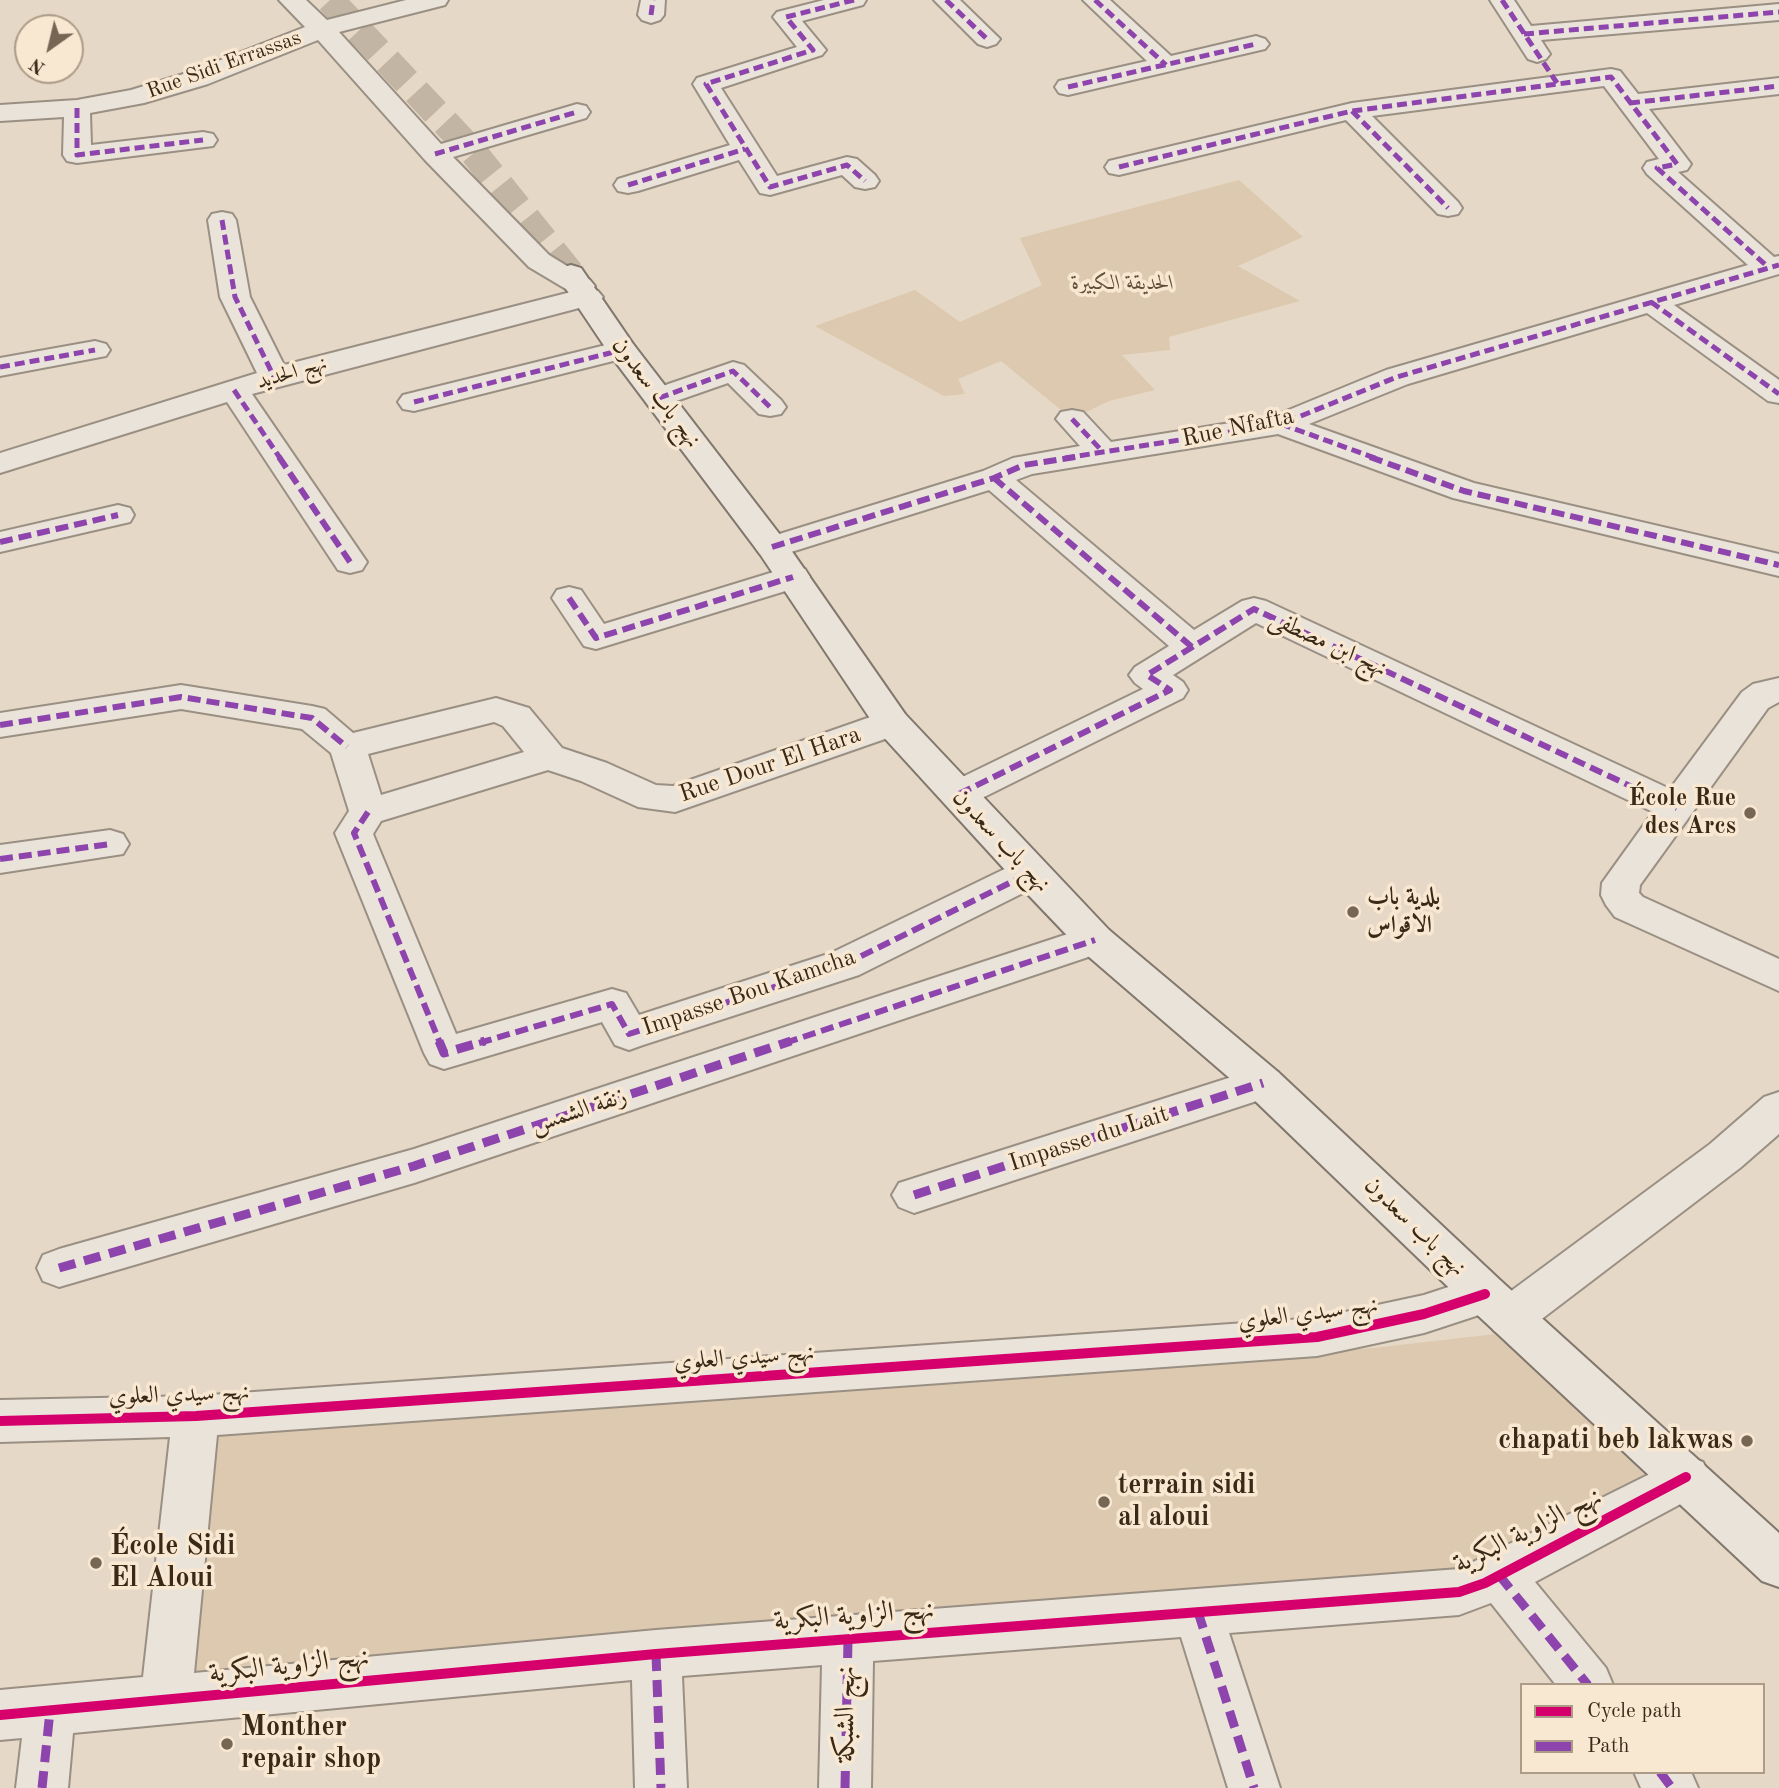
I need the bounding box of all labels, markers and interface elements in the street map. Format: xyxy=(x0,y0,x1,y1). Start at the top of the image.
north arrow xyxy=(14,14,84,84)
street label: Rue Sidi Errassas xyxy=(143,25,305,105)
text: N xyxy=(27,53,49,77)
park label: الحديقة الكبيرة xyxy=(1072,270,1174,296)
street label: نهج باب سعدون xyxy=(605,332,707,454)
street label: نهج الحديد xyxy=(254,351,330,395)
street label: Rue Nfafta xyxy=(1179,402,1297,454)
street label: نهج ابن مصطفى xyxy=(1265,604,1391,684)
street label: Rue Dour El Hara xyxy=(675,720,865,810)
street label: نهج باب سعدون xyxy=(946,783,1056,899)
place label: École Rue des Arcs xyxy=(1629,785,1736,841)
marker: École Rue des Arcs xyxy=(1742,805,1758,821)
place label: بلدية باب الاقواس xyxy=(1367,884,1440,940)
marker: بلدية باب الاقواس xyxy=(1345,904,1361,920)
street label: Impasse Bou Kamcha xyxy=(638,943,860,1043)
street label: زنقة الشمس xyxy=(527,1082,631,1140)
street label: Impasse du Lait xyxy=(1005,1100,1173,1178)
street label: نهج باب سعدون xyxy=(1358,1171,1472,1283)
street label: نهج سيدي العلوي xyxy=(1236,1291,1380,1337)
street label: نهج سيدي العلوي xyxy=(673,1339,815,1377)
street label: نهج سيدي العلوي xyxy=(108,1378,250,1412)
place label: chapati beb lakwas xyxy=(1498,1424,1733,1458)
marker: chapati beb lakwas xyxy=(1739,1433,1755,1449)
place label: terrain sidi al aloui xyxy=(1118,1469,1255,1535)
street label: نهج الزاوية البكرية xyxy=(1448,1481,1608,1581)
marker: terrain sidi al aloui xyxy=(1096,1494,1112,1510)
place label: École Sidi El Aloui xyxy=(110,1530,235,1596)
marker: École Sidi El Aloui xyxy=(88,1555,104,1571)
street label: نهج الزاوية البكرية xyxy=(773,1594,935,1638)
street label: نهج الزاوية البكرية xyxy=(207,1641,371,1691)
street label: نهج الشبكة xyxy=(828,1665,864,1763)
legend xyxy=(1520,1683,1765,1774)
text: Cycle path xyxy=(1587,1701,1682,1722)
place label: Monther repair shop xyxy=(241,1711,381,1777)
marker: Monther repair shop xyxy=(219,1736,235,1752)
text: Path xyxy=(1587,1736,1630,1757)

